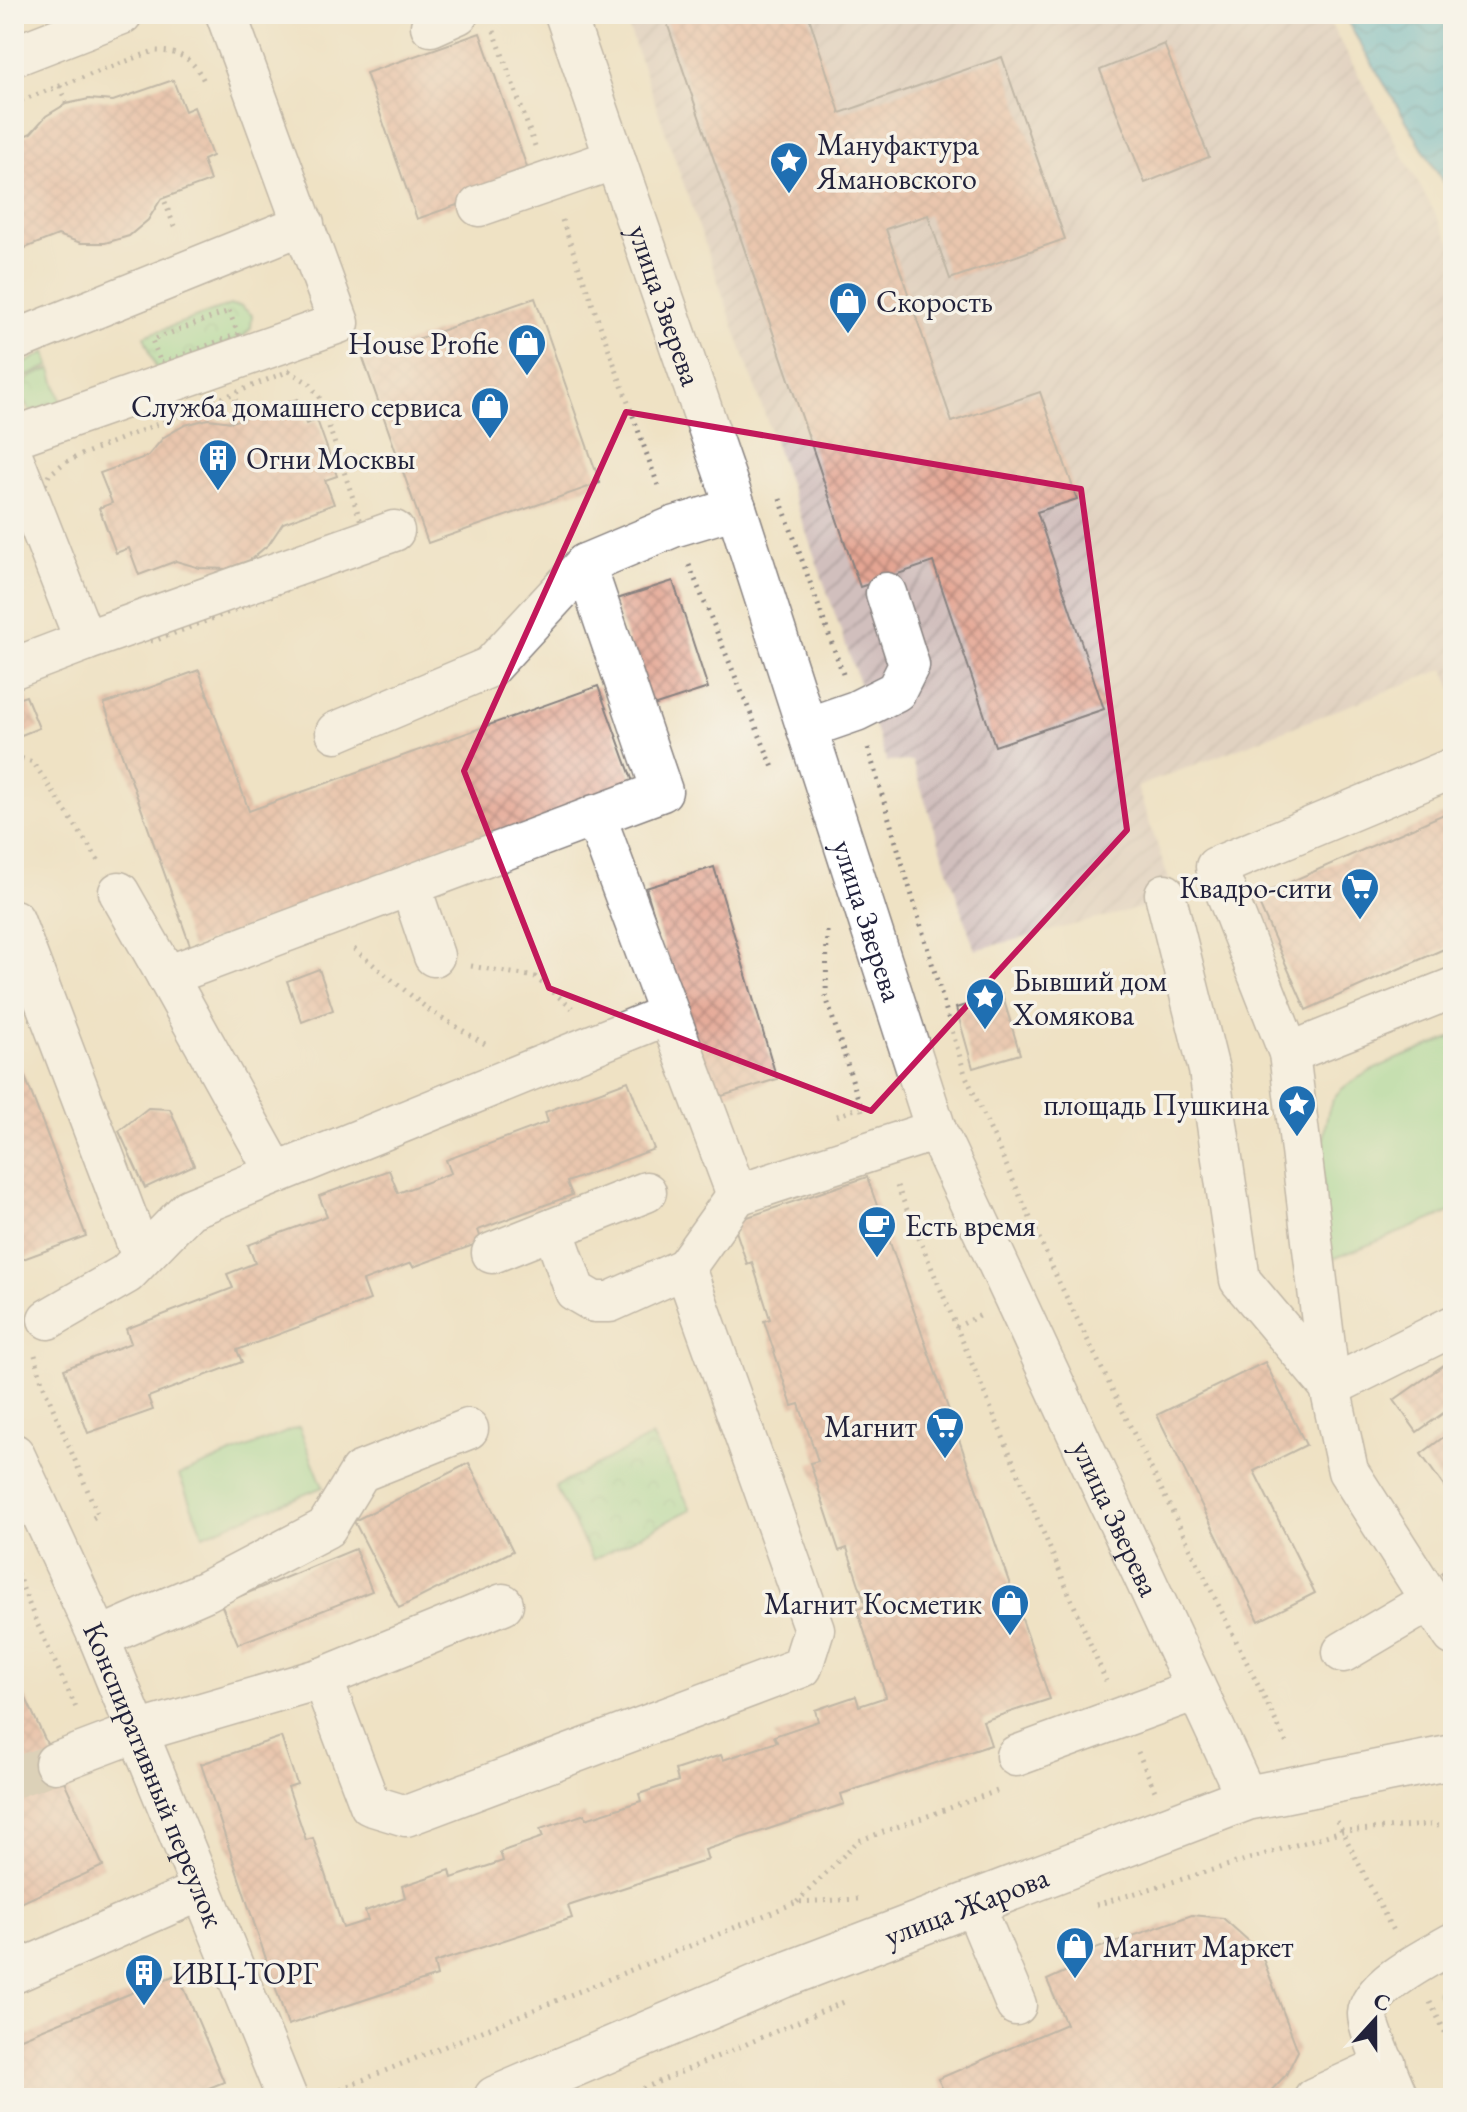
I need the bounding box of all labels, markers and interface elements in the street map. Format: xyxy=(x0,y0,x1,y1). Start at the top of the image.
place label: Мануфактура Ямановского xyxy=(816,125,979,198)
place icon: Мануфактура Ямановского xyxy=(768,140,810,195)
street label: улица Зверева xyxy=(620,219,712,391)
shop icon: Скорость xyxy=(827,280,869,335)
place label: Скорость xyxy=(876,282,993,321)
shop icon: House Profie xyxy=(506,322,548,377)
place label: House Profie xyxy=(348,324,499,363)
shop icon: Служба домашнего сервиса xyxy=(469,385,511,440)
place label: Служба домашнего сервиса xyxy=(131,387,462,426)
building icon: Огни Москвы xyxy=(197,437,239,492)
place label: Огни Москвы xyxy=(246,439,415,478)
street label: улица Зверева xyxy=(824,835,913,1006)
supermarket icon: Квадро-сити xyxy=(1339,866,1381,921)
place label: Квадро-сити xyxy=(1179,868,1332,907)
place label: Бывший дом Хомякова xyxy=(1012,961,1167,1034)
place icon: Бывший дом Хомякова xyxy=(964,976,1006,1031)
place icon: площадь Пушкина xyxy=(1276,1083,1318,1138)
place label: площадь Пушкина xyxy=(1044,1085,1269,1124)
cafe icon: Есть время xyxy=(856,1204,898,1259)
place label: Есть время xyxy=(905,1206,1036,1245)
supermarket icon: Магнит xyxy=(924,1405,966,1460)
place label: Магнит xyxy=(824,1407,917,1446)
street label: улица Зверева xyxy=(1063,1434,1170,1602)
shop icon: Магнит Косметик xyxy=(989,1582,1031,1637)
place label: Магнит Косметик xyxy=(764,1584,982,1623)
street label: Конспиративный переулок xyxy=(75,1615,234,1933)
street label: улица Жарова xyxy=(878,1856,1054,1955)
shop icon: Магнит Маркет xyxy=(1054,1925,1096,1980)
place label: Магнит Маркет xyxy=(1103,1927,1294,1966)
building icon: ИВЦ-ТОРГ xyxy=(123,1952,165,2007)
place label: ИВЦ-ТОРГ xyxy=(172,1954,318,1993)
north arrow xyxy=(1335,1980,1415,2060)
text: С xyxy=(1370,1985,1394,2018)

